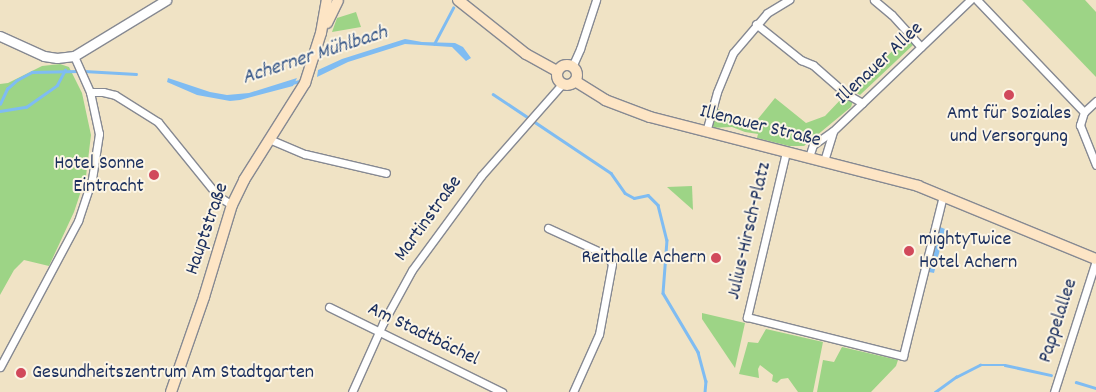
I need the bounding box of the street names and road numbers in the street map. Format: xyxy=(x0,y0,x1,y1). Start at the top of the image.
street label: Illenauer Allee xyxy=(831,18,929,110)
street label: Illenauer Straße xyxy=(697,100,823,154)
street label: Julius-Hirsch-Platz xyxy=(723,160,777,302)
street label: Martinstraße xyxy=(390,172,468,266)
street label: Hauptstraße xyxy=(181,180,235,278)
street label: Pappelallee xyxy=(1034,276,1084,366)
street label: Am Stadtbächel xyxy=(363,298,483,372)

